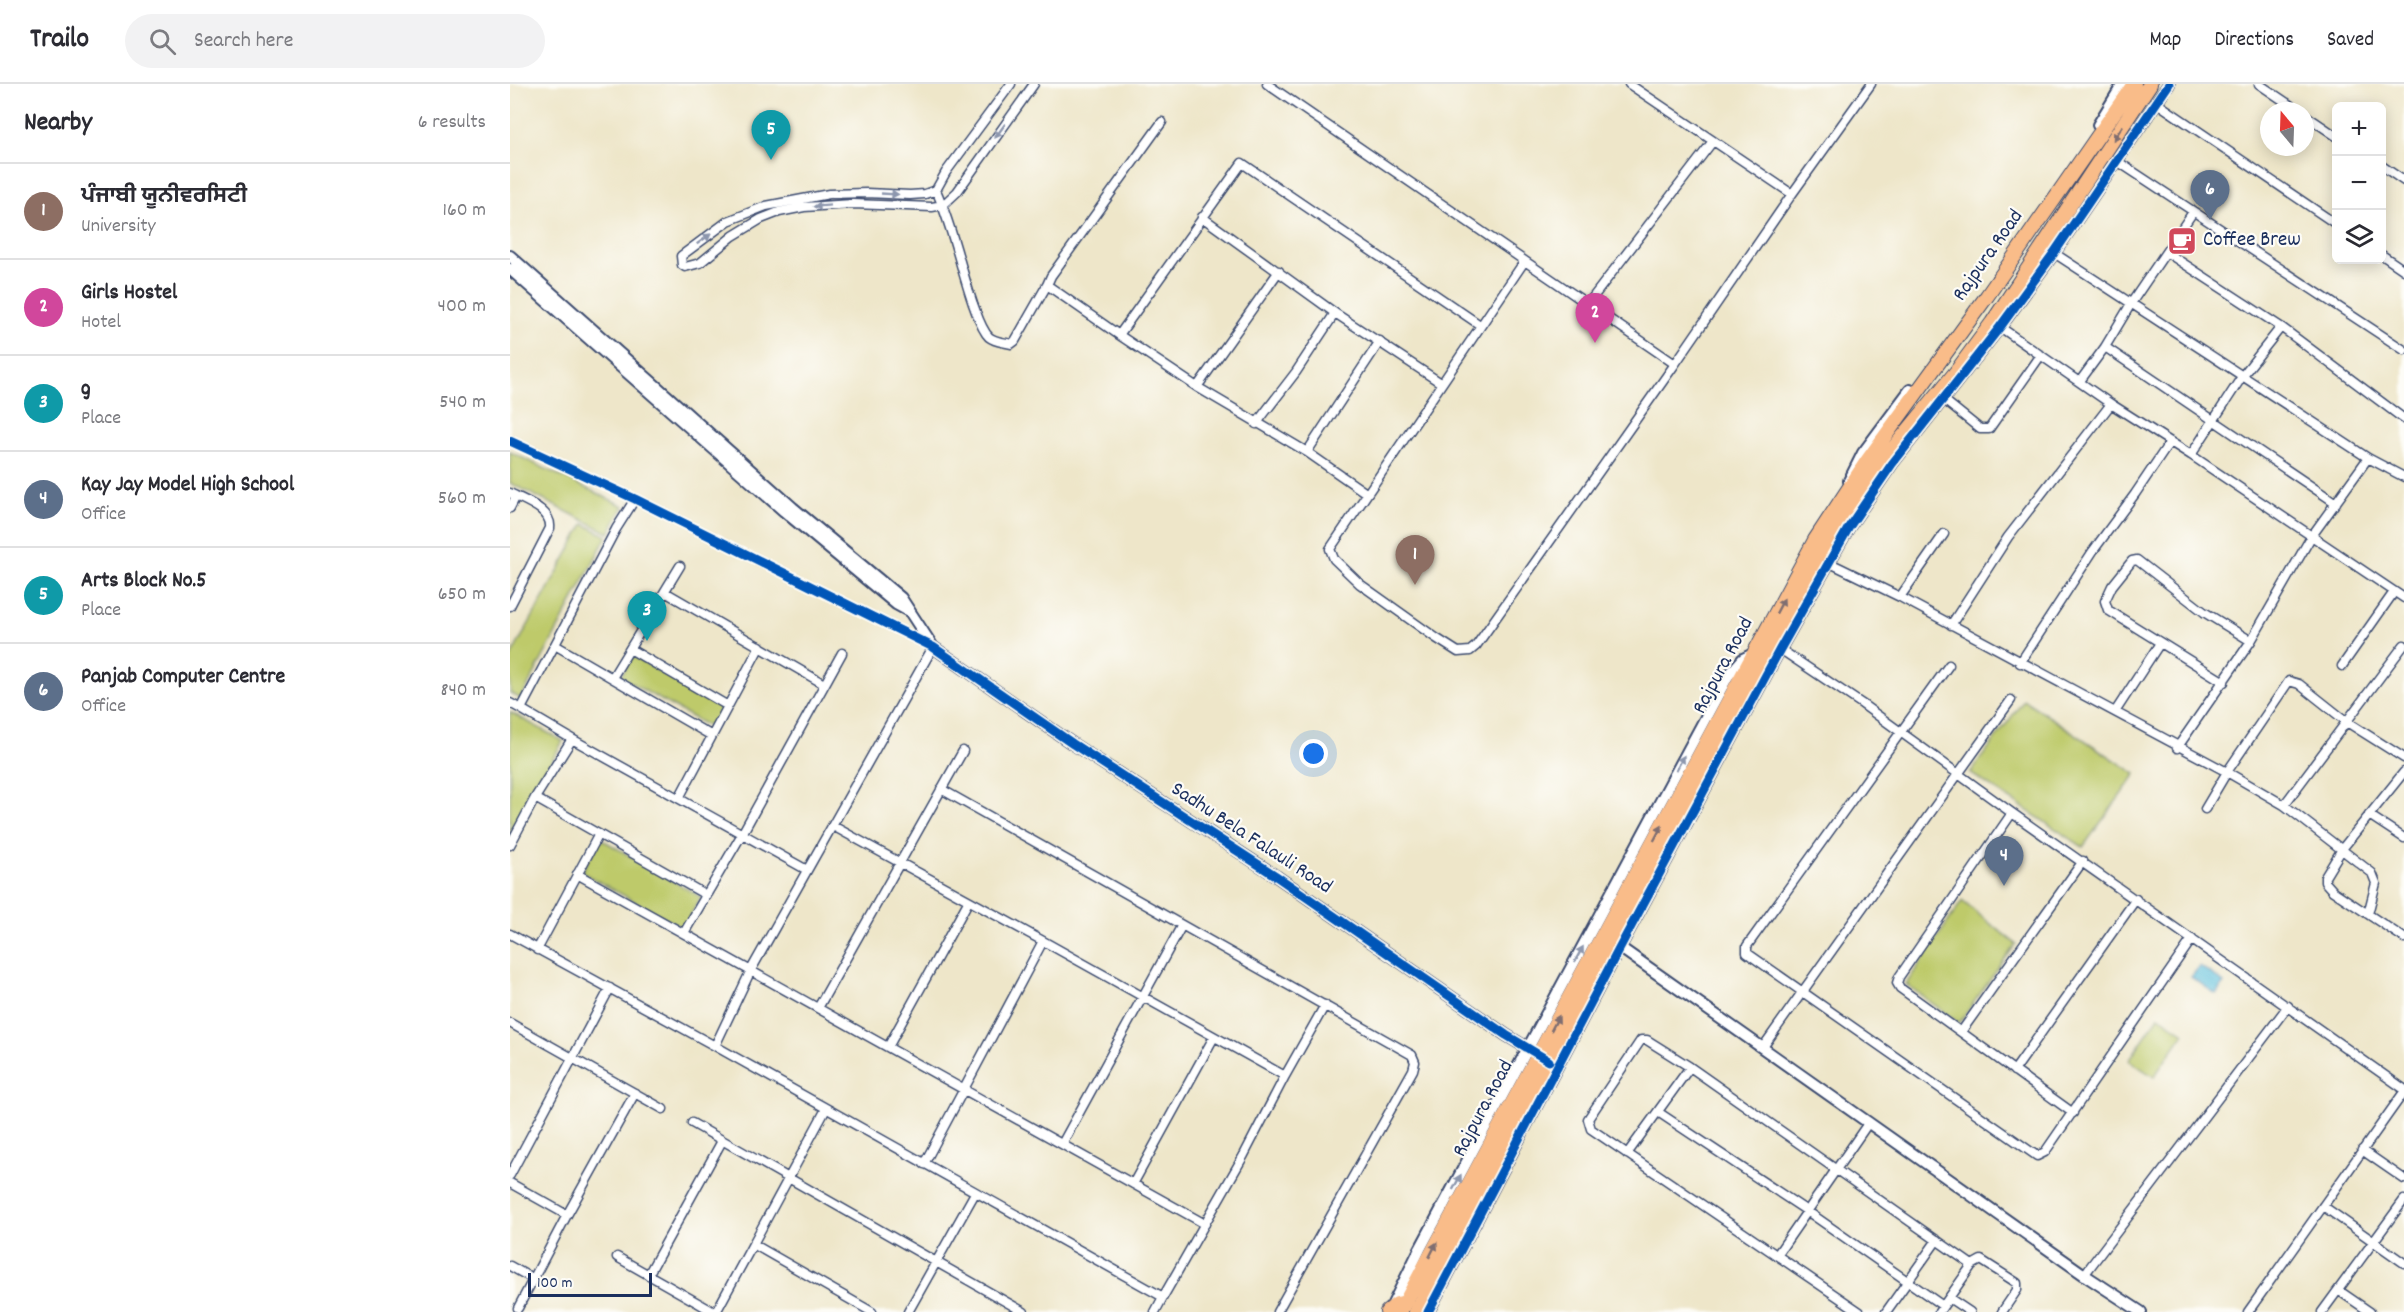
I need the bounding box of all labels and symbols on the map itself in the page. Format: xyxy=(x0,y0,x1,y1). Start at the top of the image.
north arrow xyxy=(2260,102,2314,156)
pin: 5 xyxy=(752,110,790,160)
one-way arrow xyxy=(994,123,1006,139)
one-way arrow xyxy=(2113,125,2124,141)
pin: 6 xyxy=(2190,170,2230,220)
one-way arrow xyxy=(880,189,899,198)
one-way arrow xyxy=(812,201,831,211)
street label: Rajpura Road xyxy=(1946,204,2032,308)
cafe icon: Coffee Brew xyxy=(2166,225,2198,257)
place label: Coffee Brew xyxy=(2203,226,2301,256)
one-way arrow xyxy=(697,233,712,245)
pin: 2 xyxy=(1576,294,1614,343)
pin: 1 xyxy=(1396,536,1434,585)
pin: 3 xyxy=(628,592,666,641)
one-way arrow xyxy=(1775,597,1785,614)
street label: Rajpura Road xyxy=(1686,612,1762,720)
your location xyxy=(1299,739,1328,768)
one-way arrow xyxy=(1675,755,1685,772)
street label: Sadhu Bela Falauli Road xyxy=(1164,775,1338,903)
one-way arrow xyxy=(1653,824,1663,841)
pin: 4 xyxy=(1984,836,2024,886)
one-way arrow xyxy=(1574,945,1584,962)
one-way arrow xyxy=(1550,1014,1560,1031)
street label: Rajpura Road xyxy=(1446,1055,1522,1163)
one-way arrow xyxy=(1452,1173,1462,1190)
one-way arrow xyxy=(1428,1241,1437,1258)
scale bar xyxy=(528,1270,652,1298)

